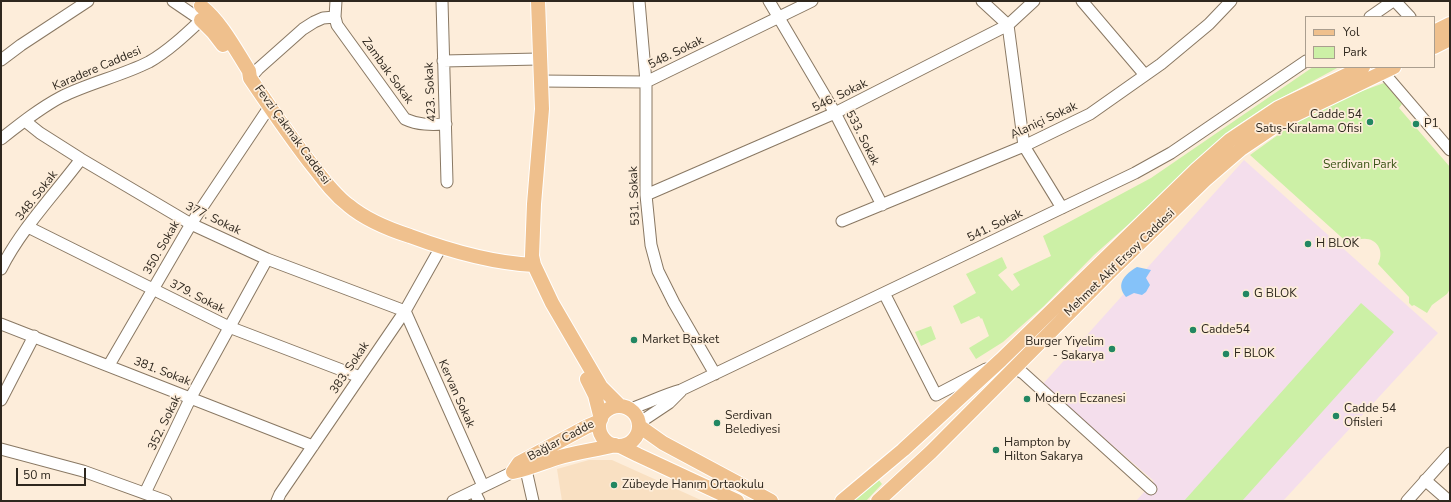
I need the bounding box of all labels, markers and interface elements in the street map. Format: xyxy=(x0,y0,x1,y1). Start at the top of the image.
legend xyxy=(1305,16,1435,68)
text: Yol xyxy=(1343,24,1359,40)
street label: 548. Sokak xyxy=(646,33,706,73)
street label: Zambak Sokak xyxy=(358,35,416,107)
street label: Karadere Caddesi xyxy=(51,44,143,94)
text: Park xyxy=(1343,44,1367,60)
street label: 423. Sokak xyxy=(422,62,440,122)
street label: 546. Sokak xyxy=(810,76,870,116)
street label: Fevzi Çakmak Caddesi xyxy=(251,83,333,187)
street label: Alaniçi Sokak xyxy=(1008,99,1080,143)
street label: 533. Sokak xyxy=(842,108,882,168)
place label: Cadde 54 Satış-Kiralama Ofisi xyxy=(1255,108,1362,136)
marker: Cadde 54 Satış-Kiralama Ofisi xyxy=(1365,117,1375,127)
place label: P1 xyxy=(1424,117,1439,131)
marker: P1 xyxy=(1411,119,1421,129)
park label: Serdivan Park xyxy=(1323,158,1397,172)
street label: 531. Sokak xyxy=(627,166,643,226)
street label: 348. Sokak xyxy=(13,168,61,224)
street label: 377. Sokak xyxy=(183,199,243,239)
street label: 541. Sokak xyxy=(965,206,1025,246)
street label: Mehmet Akif Ersoy Caddesi xyxy=(1062,206,1178,320)
street label: 350. Sokak xyxy=(141,219,183,277)
place label: H BLOK xyxy=(1316,237,1359,251)
marker: H BLOK xyxy=(1303,239,1313,249)
street label: 379. Sokak xyxy=(167,277,227,317)
place label: G BLOK xyxy=(1254,287,1297,301)
marker: G BLOK xyxy=(1241,289,1251,299)
place label: Cadde54 xyxy=(1201,323,1250,337)
marker: Cadde54 xyxy=(1188,325,1198,335)
place label: Market Basket xyxy=(642,333,719,347)
marker: Market Basket xyxy=(629,335,639,345)
place label: Burger Yiyelim - Sakarya xyxy=(1025,335,1104,363)
street label: 383. Sokak xyxy=(327,339,373,397)
marker: Burger Yiyelim - Sakarya xyxy=(1107,344,1117,354)
place label: F BLOK xyxy=(1234,347,1275,361)
marker: F BLOK xyxy=(1221,349,1231,359)
street label: 381. Sokak xyxy=(132,355,192,389)
street label: Kervan Sokak xyxy=(435,358,477,430)
place label: Modern Eczanesi xyxy=(1035,392,1126,406)
street label: 352. Sokak xyxy=(145,393,185,453)
marker: Modern Eczanesi xyxy=(1022,394,1032,404)
place label: Cadde 54 Ofisleri xyxy=(1344,402,1396,430)
place label: Serdivan Belediyesi xyxy=(725,409,780,437)
marker: Cadde 54 Ofisleri xyxy=(1331,411,1341,421)
street label: Bağlar Cadde xyxy=(525,417,597,465)
marker: Serdivan Belediyesi xyxy=(712,418,722,428)
place label: Hampton by Hilton Sakarya xyxy=(1004,436,1083,464)
marker: Hampton by Hilton Sakarya xyxy=(991,445,1001,455)
scale bar xyxy=(18,460,88,486)
text: 50 m xyxy=(23,467,51,483)
place label: Zübeyde Hanım Ortaokulu xyxy=(622,478,764,492)
marker: Zübeyde Hanım Ortaokulu xyxy=(609,480,619,490)

